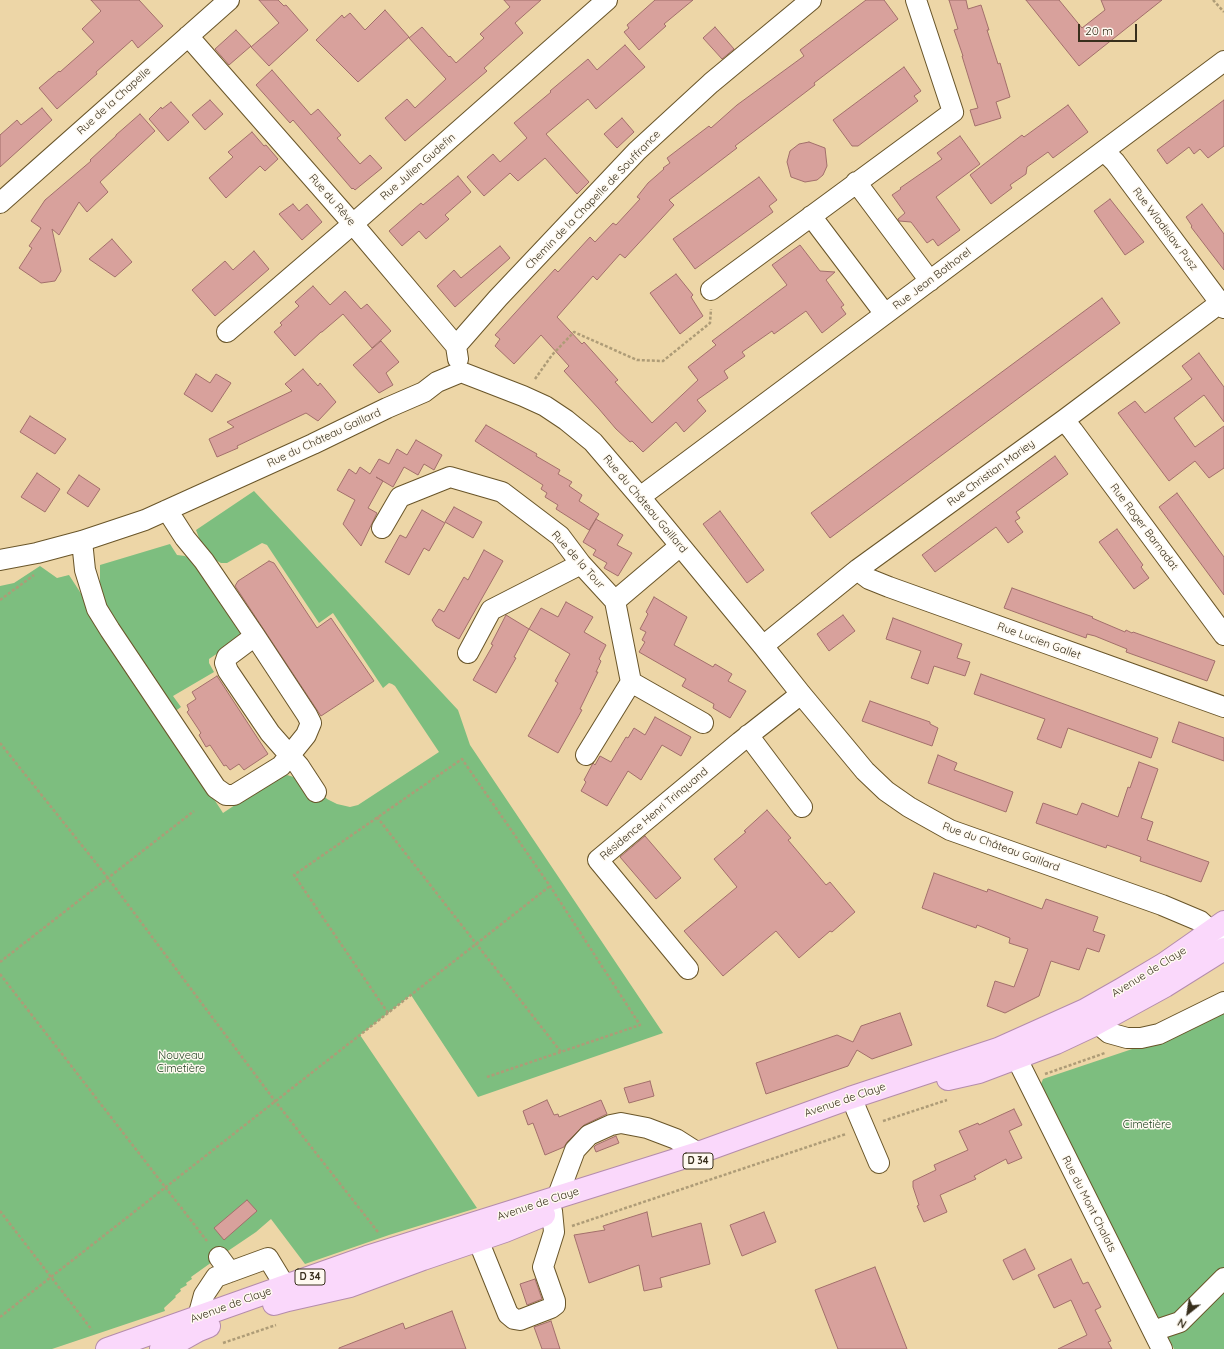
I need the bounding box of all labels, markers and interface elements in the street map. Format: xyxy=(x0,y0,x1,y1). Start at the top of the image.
scale bar xyxy=(1080,16,1139,42)
text: 20 m xyxy=(1085,23,1113,38)
street label: Rue de la Chapelle xyxy=(74,64,154,138)
street label: Chemin de la Chapelle de Souffrance xyxy=(523,128,663,272)
street label: Rue Julien Gudefin xyxy=(378,131,458,203)
street label: Rue du Rêve xyxy=(306,171,358,229)
street label: Rue Wladislaw Pusz xyxy=(1130,185,1200,273)
street label: Rue Jean Bothorel xyxy=(890,245,974,313)
street label: Rue du Château Gaillard xyxy=(265,406,383,470)
street label: Rue Christian Mariey xyxy=(945,437,1037,509)
street label: Rue du Château Gaillard xyxy=(600,452,690,556)
street label: Rue Roger Barnadat xyxy=(1107,481,1181,573)
street label: Rue de la Tour xyxy=(549,528,607,592)
street label: Rue Lucien Gallet xyxy=(995,620,1083,662)
street label: Résidence Henri Trinquand xyxy=(597,765,711,863)
street label: Rue du Château Gaillard xyxy=(941,820,1061,874)
street label: Avenue de Claye xyxy=(1109,944,1189,1000)
park label: Nouveau Cimetière xyxy=(157,1049,205,1075)
street label: Avenue de Claye xyxy=(803,1080,887,1120)
park label: Cimetière xyxy=(1123,1118,1171,1132)
road number: D 34 xyxy=(683,1153,713,1169)
street label: Rue du Mont Chalats xyxy=(1059,1154,1119,1254)
street label: Avenue de Claye xyxy=(495,1185,581,1223)
road number: D 34 xyxy=(295,1269,325,1285)
street label: Avenue de Claye xyxy=(189,1284,273,1326)
north arrow xyxy=(1168,1293,1208,1333)
text: N xyxy=(1175,1315,1189,1331)

